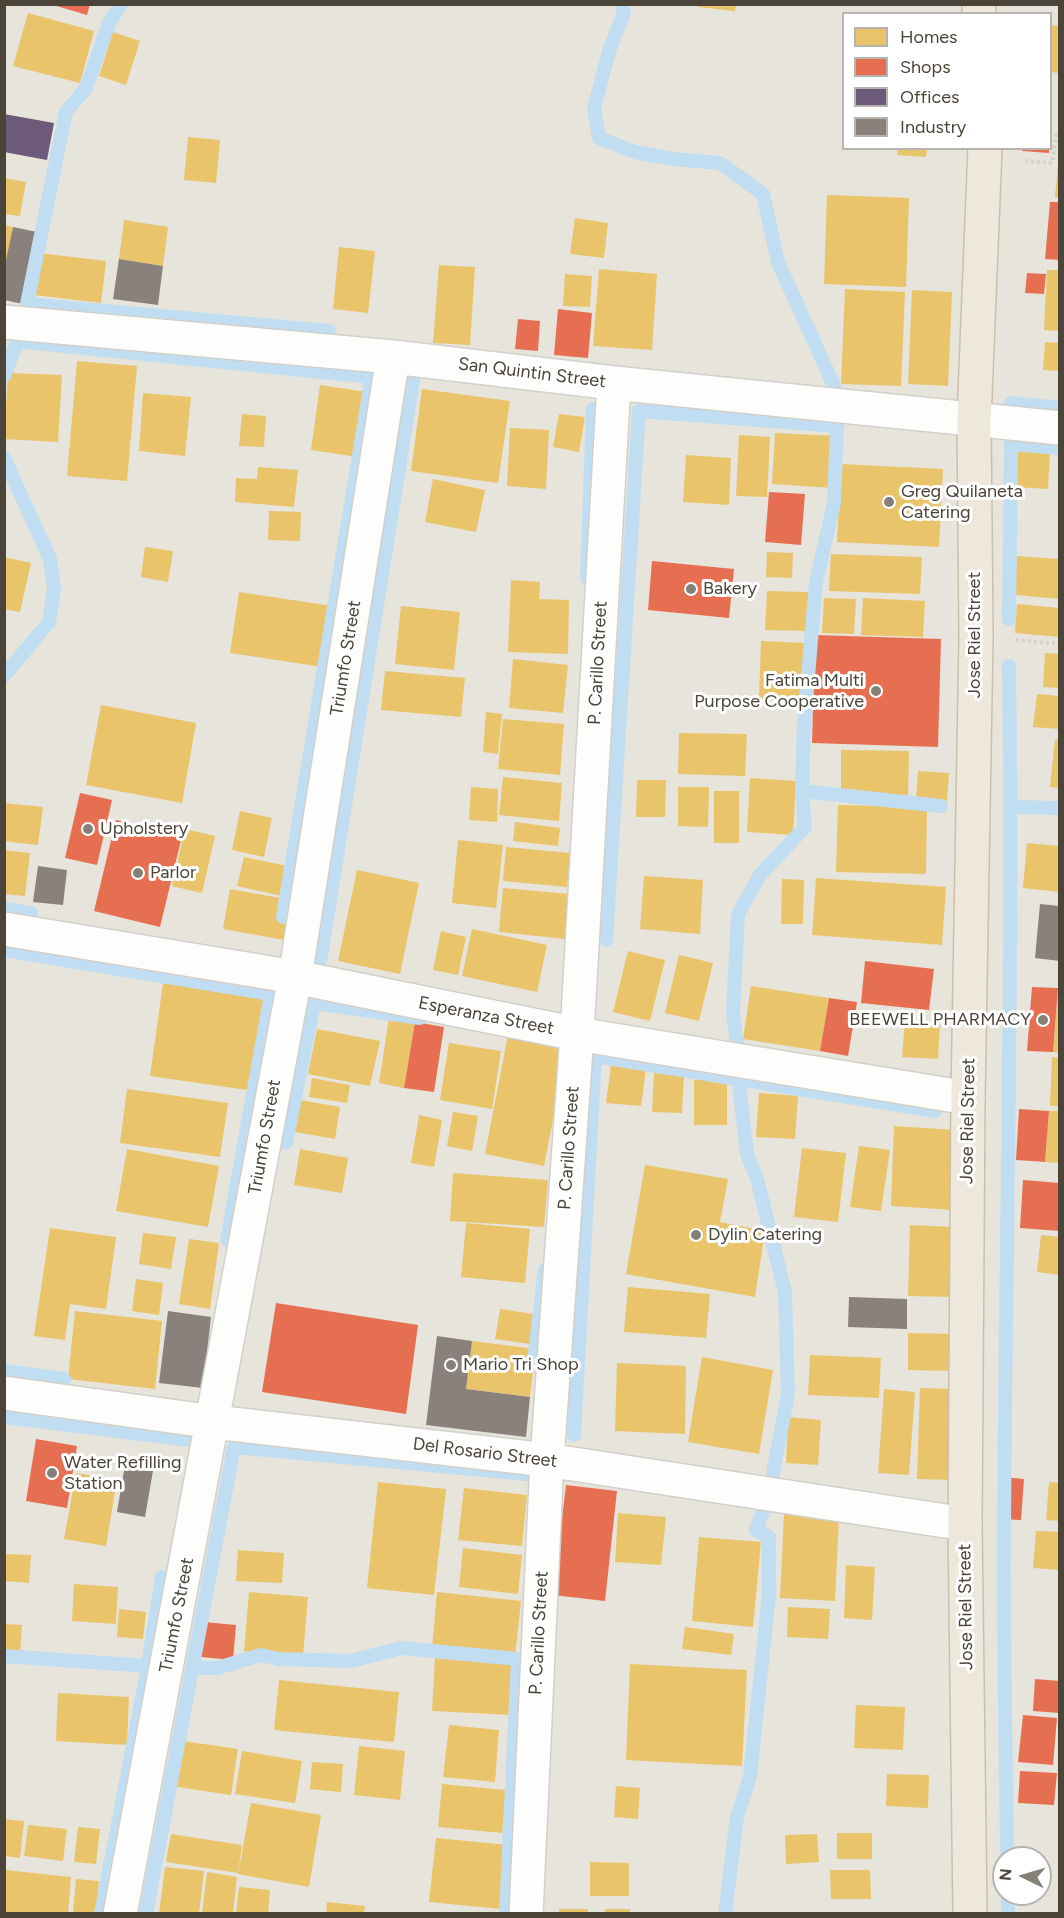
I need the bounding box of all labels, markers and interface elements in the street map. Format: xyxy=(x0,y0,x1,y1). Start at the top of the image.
legend xyxy=(842,12,1052,150)
text: Homes xyxy=(900,26,958,48)
text: Shops xyxy=(900,56,951,78)
text: Offices xyxy=(900,86,959,108)
text: Industry xyxy=(900,116,966,138)
street label: San Quintin Street xyxy=(457,353,607,393)
place label: Greg Quilaneta Catering xyxy=(901,481,1023,524)
marker: Greg Quilaneta Catering xyxy=(882,495,896,509)
street label: Jose Riel Street xyxy=(964,572,986,698)
place label: Bakery xyxy=(703,578,757,600)
marker: Bakery xyxy=(684,582,698,596)
street label: Triumfo Street xyxy=(326,599,366,717)
street label: P. Carillo Street xyxy=(584,600,612,726)
place label: Fatima Multi Purpose Cooperative xyxy=(694,670,864,712)
marker: Fatima Multi Purpose Cooperative xyxy=(869,684,883,698)
place label: Upholstery xyxy=(100,818,188,840)
marker: Upholstery xyxy=(81,822,95,836)
place label: Parlor xyxy=(150,862,196,884)
marker: Parlor xyxy=(131,866,145,880)
street label: Esperanza Street xyxy=(416,992,556,1040)
place label: BEEWELL PHARMACY xyxy=(849,1009,1031,1031)
marker: BEEWELL PHARMACY xyxy=(1036,1013,1050,1027)
street label: Jose Riel Street xyxy=(956,1058,980,1184)
street label: Triumfo Street xyxy=(244,1078,286,1196)
street label: P. Carillo Street xyxy=(554,1085,584,1211)
place label: Dylin Catering xyxy=(708,1224,822,1246)
marker: Dylin Catering xyxy=(689,1228,703,1242)
place label: Mario Tri Shop xyxy=(463,1354,579,1376)
marker: Mario Tri Shop xyxy=(444,1358,458,1372)
street label: Del Rosario Street xyxy=(412,1433,558,1473)
place label: Water Refilling Station xyxy=(64,1452,181,1494)
marker: Water Refilling Station xyxy=(45,1466,59,1480)
street label: Jose Riel Street xyxy=(954,1544,978,1670)
street label: Triumfo Street xyxy=(155,1556,199,1674)
street label: P. Carillo Street xyxy=(525,1570,553,1696)
north arrow xyxy=(992,1846,1052,1906)
text: N xyxy=(996,1868,1016,1882)

